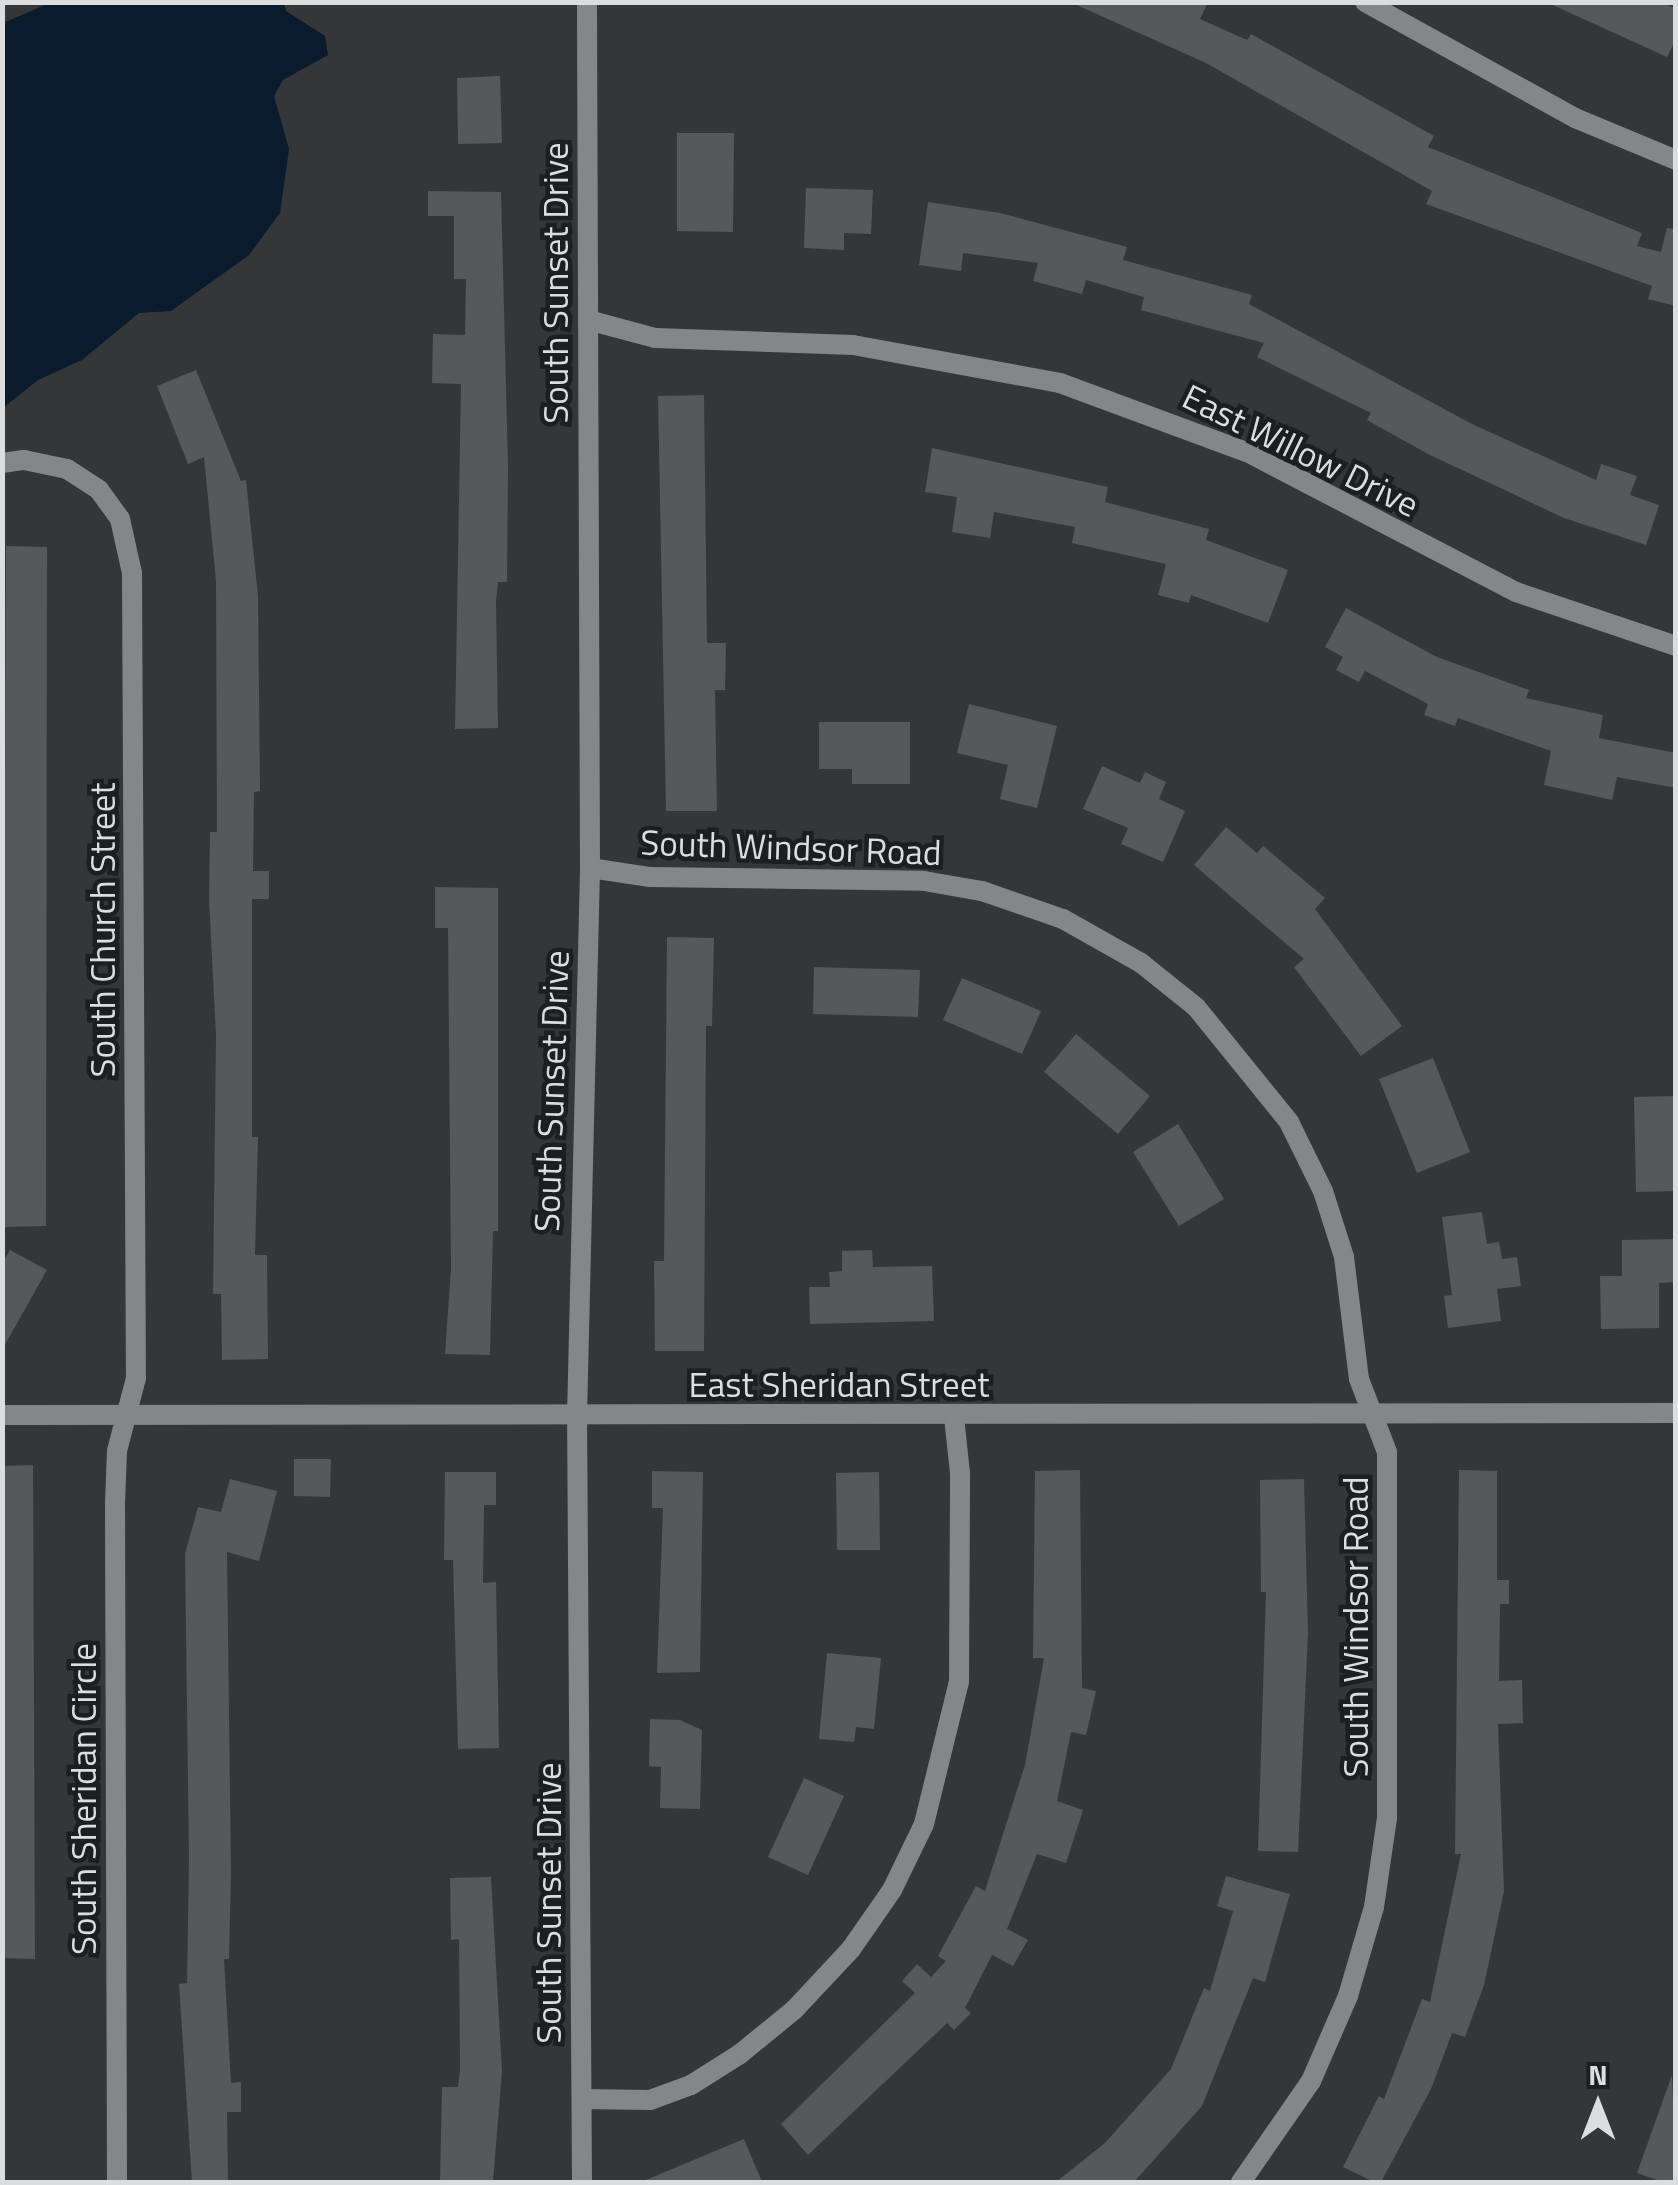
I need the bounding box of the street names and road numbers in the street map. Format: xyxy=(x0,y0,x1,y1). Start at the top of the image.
street label: South Sunset Drive xyxy=(534,142,576,424)
street label: East Willow Drive xyxy=(1176,375,1426,525)
street label: South Church Street xyxy=(81,783,123,1077)
street label: South Windsor Road xyxy=(640,821,942,873)
street label: South Sunset Drive xyxy=(525,950,577,1232)
street label: East Sheridan Street xyxy=(688,1363,990,1405)
street label: South Windsor Road xyxy=(1334,1476,1376,1778)
street label: South Sheridan Circle xyxy=(62,1643,104,1955)
street label: South Sunset Drive xyxy=(527,1762,569,2044)

